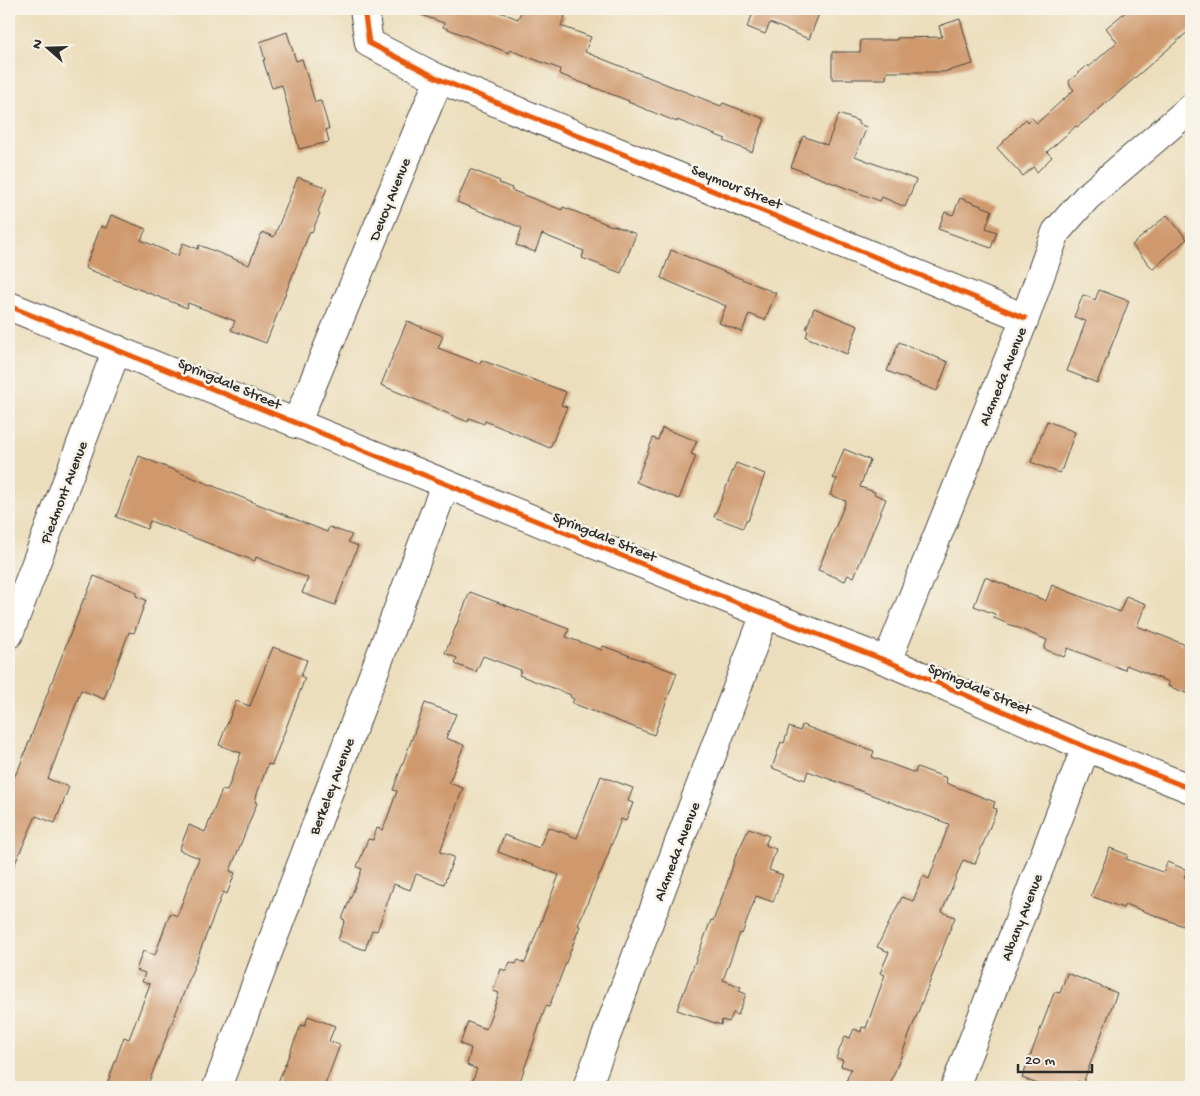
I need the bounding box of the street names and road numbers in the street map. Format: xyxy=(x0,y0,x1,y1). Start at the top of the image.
street label: Devoy Avenue xyxy=(366,155,416,245)
street label: Seymour Street xyxy=(688,161,786,215)
street label: Alameda Avenue xyxy=(976,325,1032,429)
street label: Springdale Street xyxy=(175,355,285,415)
street label: Piedmont Avenue xyxy=(37,439,93,547)
street label: Springdale Street xyxy=(550,509,660,568)
street label: Springdale Street xyxy=(925,660,1035,720)
street label: Berkeley Avenue xyxy=(306,736,360,839)
street label: Alameda Avenue xyxy=(651,799,705,904)
street label: Albany Avenue xyxy=(998,872,1048,964)

